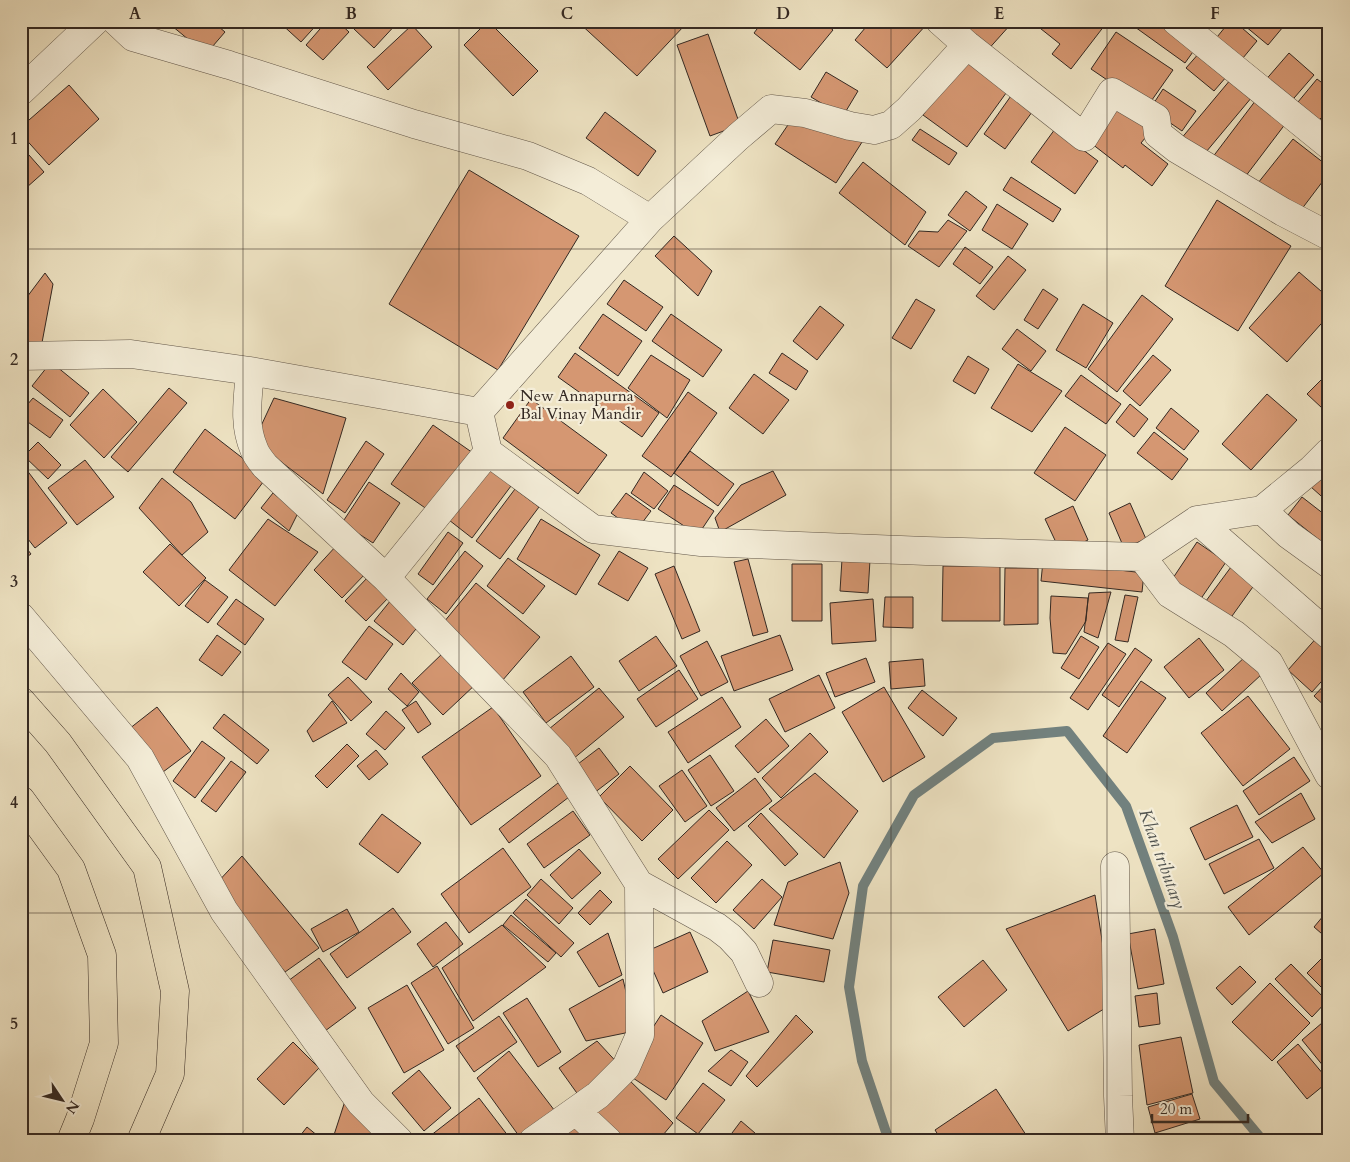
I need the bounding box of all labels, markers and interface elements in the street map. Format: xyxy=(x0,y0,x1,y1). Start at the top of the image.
text: A xyxy=(129,3,141,25)
text: B xyxy=(345,3,357,25)
text: C xyxy=(561,3,573,25)
text: D xyxy=(776,3,790,25)
text: E xyxy=(994,3,1004,25)
text: F xyxy=(1210,3,1220,25)
text: 1 xyxy=(10,128,18,150)
text: 2 xyxy=(10,349,18,371)
place label: New Annapurna Bal Vinay Mandir xyxy=(520,385,641,425)
marker: New Annapurna Bal Vinay Mandir xyxy=(504,399,516,411)
text: 3 xyxy=(10,571,18,593)
text: 4 xyxy=(10,792,18,814)
water label: Khan tributary xyxy=(1132,805,1192,913)
text: 5 xyxy=(10,1013,18,1035)
north arrow xyxy=(38,1074,88,1124)
scale bar xyxy=(1152,1092,1249,1124)
text: N xyxy=(61,1097,84,1118)
text: 20 m xyxy=(1160,1099,1192,1119)

